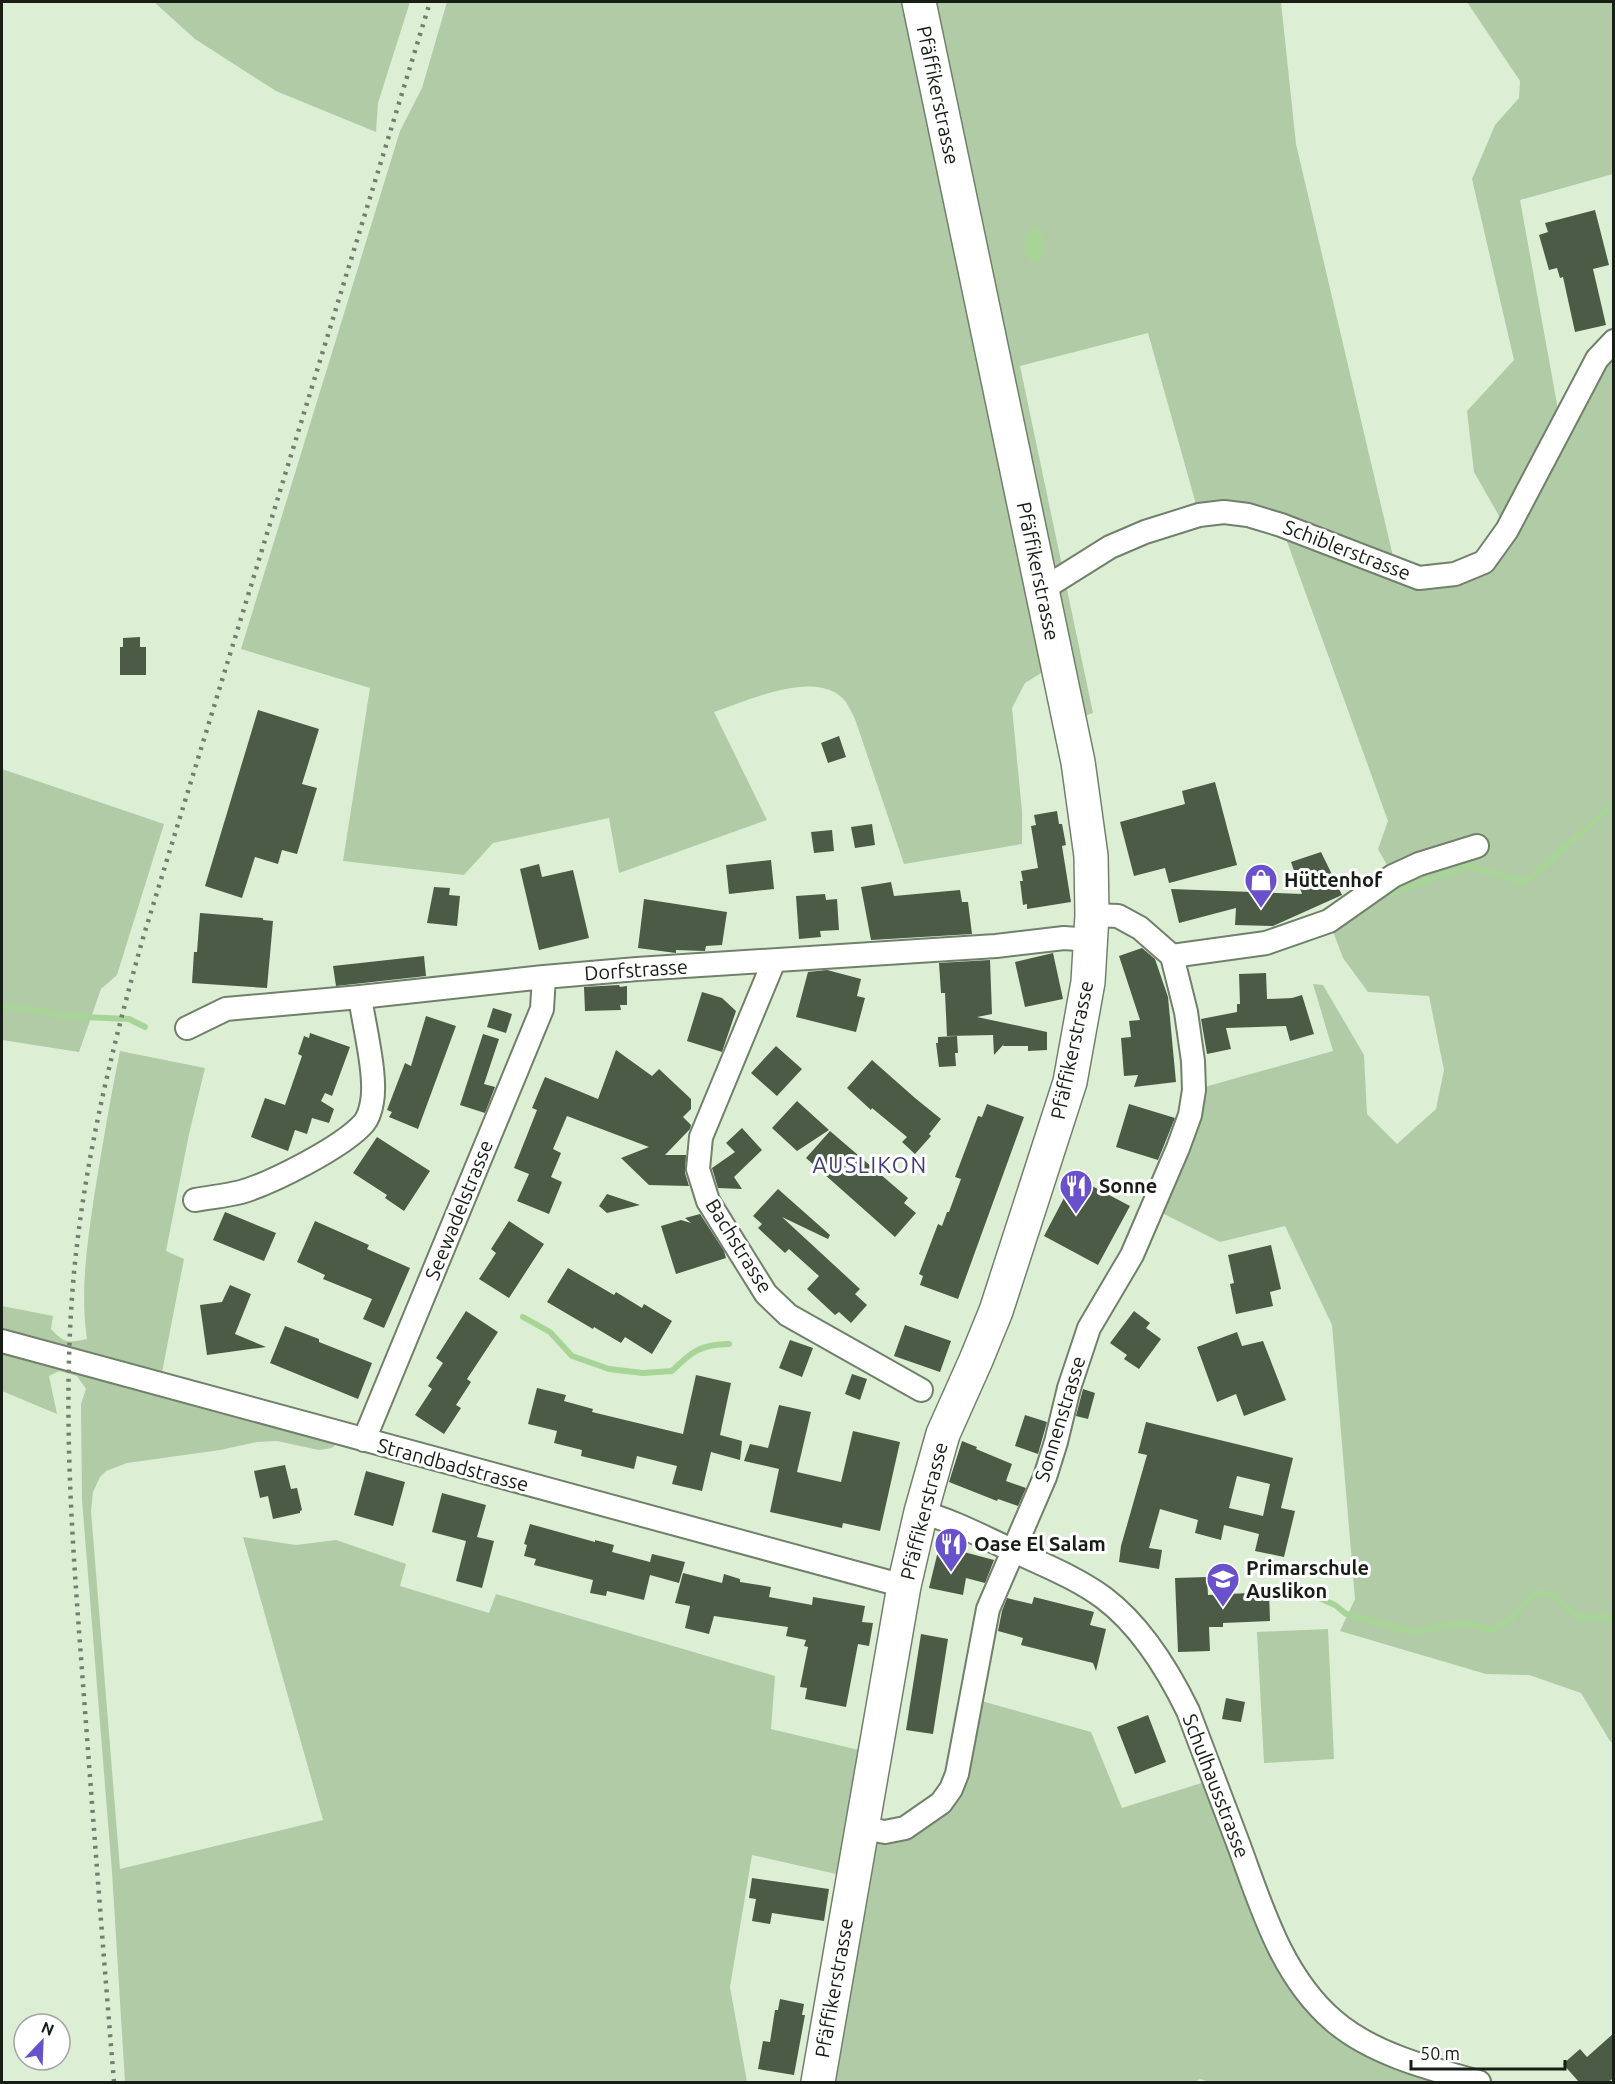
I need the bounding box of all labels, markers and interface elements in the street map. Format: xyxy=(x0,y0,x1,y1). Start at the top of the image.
street label: Pfäffikerstrasse xyxy=(913,23,964,166)
street label: Pfäffikerstrasse xyxy=(1013,499,1064,642)
street label: Schiblerstrasse xyxy=(1280,515,1414,584)
shop icon: Hüttenhof xyxy=(1243,862,1279,909)
place label: Hüttenhof xyxy=(1284,868,1383,891)
street label: Dorfstrasse xyxy=(583,954,689,985)
street label: Pfäffikerstrasse xyxy=(1046,978,1097,1121)
street label: Seewadelstrasse xyxy=(420,1136,497,1283)
district label: AUSLIKON xyxy=(812,1152,928,1177)
restaurant icon: Sonne xyxy=(1058,1168,1094,1215)
place label: Sonne xyxy=(1099,1174,1157,1197)
street label: Bachstrasse xyxy=(701,1194,777,1297)
street label: Sonnenstrasse xyxy=(1029,1353,1090,1485)
street label: Strandbadstrasse xyxy=(375,1433,531,1496)
street label: Pfäffikerstrasse xyxy=(895,1440,952,1582)
restaurant icon: Oase El Salam xyxy=(933,1526,969,1573)
place label: Oase El Salam xyxy=(974,1532,1106,1555)
place label: Primarschule Auslikon xyxy=(1246,1556,1369,1602)
school or university icon: Primarschule Auslikon xyxy=(1205,1561,1241,1608)
street label: Schulhausstrasse xyxy=(1178,1711,1255,1861)
street label: Pfäffikerstrasse xyxy=(810,1916,857,2059)
north arrow xyxy=(12,2012,72,2072)
text: N xyxy=(39,2018,57,2039)
scale bar xyxy=(1411,2033,1566,2071)
text: 50 m xyxy=(1420,2043,1460,2063)

